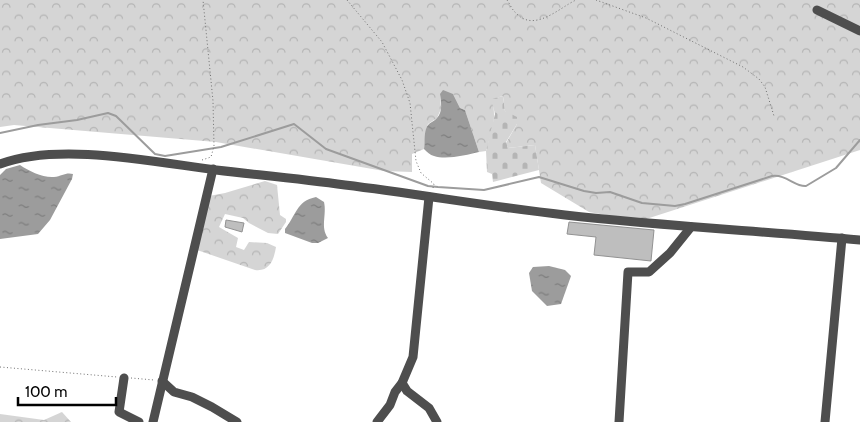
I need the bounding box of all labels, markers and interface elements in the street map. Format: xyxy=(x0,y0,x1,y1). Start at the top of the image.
scale bar xyxy=(18,374,115,406)
text: 100 m xyxy=(25,383,67,401)

